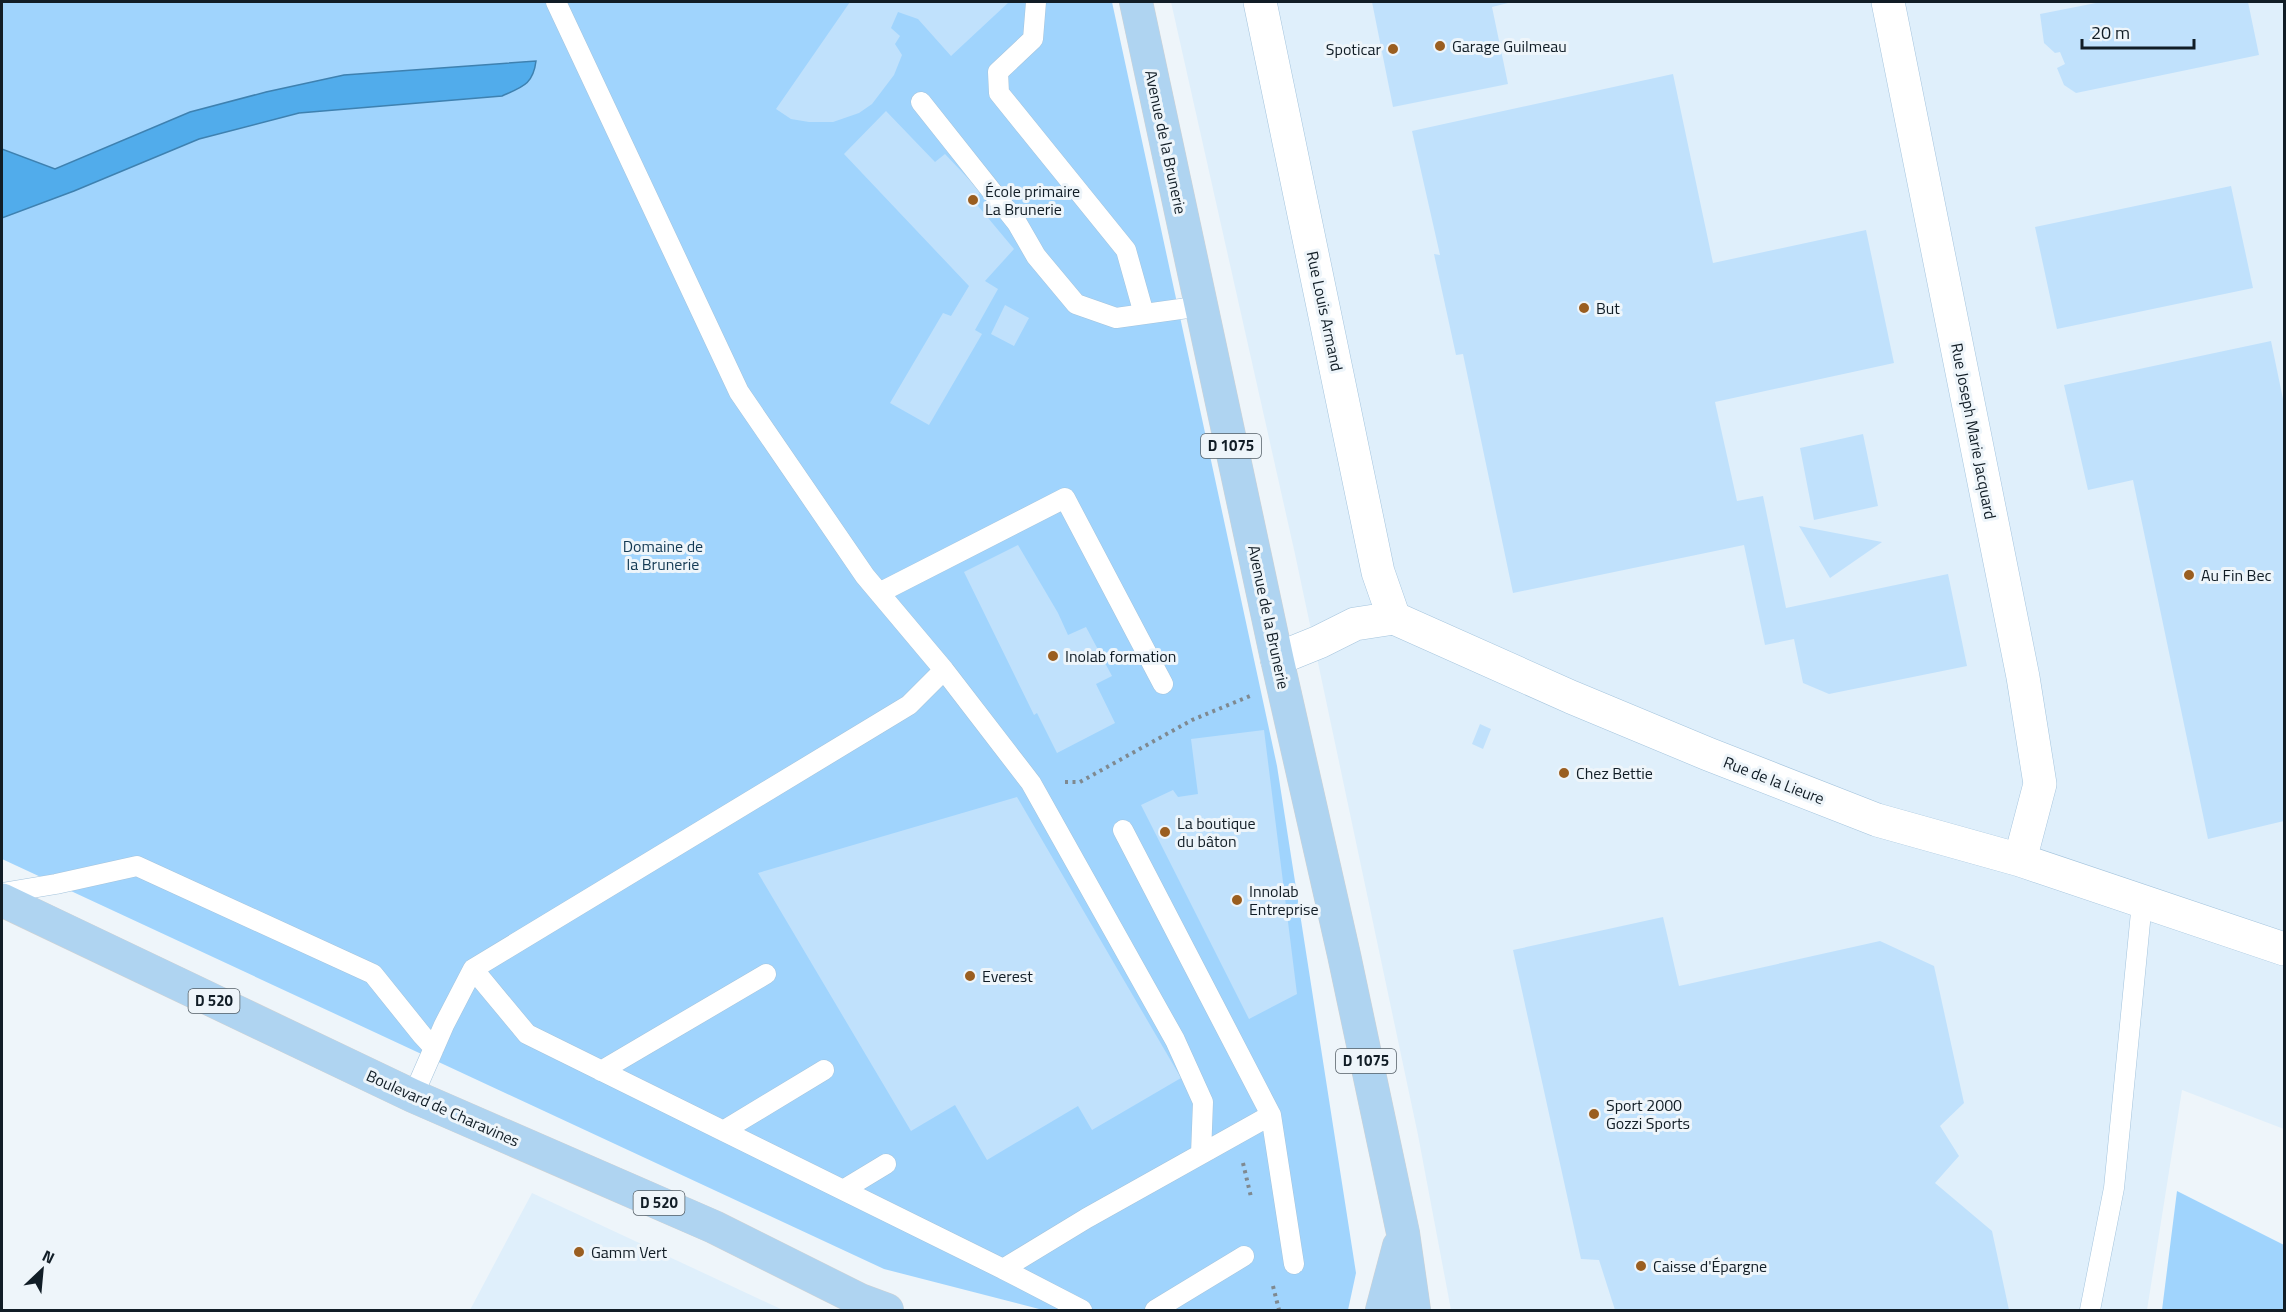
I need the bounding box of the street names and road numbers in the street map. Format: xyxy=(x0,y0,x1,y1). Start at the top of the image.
street label: Avenue de la Brunerie xyxy=(1139,68,1193,216)
street label: Rue Louis Armand xyxy=(1301,249,1349,373)
street label: Rue Joseph Marie Jacquard xyxy=(1945,341,2003,521)
road number: D 1075 xyxy=(1201,434,1261,458)
street label: Avenue de la Brunerie xyxy=(1242,543,1296,691)
street label: Rue de la Lieure xyxy=(1720,750,1828,810)
road number: D 520 xyxy=(188,989,240,1013)
road number: D 1075 xyxy=(1336,1049,1396,1073)
street label: Boulevard de Charavines xyxy=(363,1063,523,1153)
road number: D 520 xyxy=(634,1191,684,1215)

